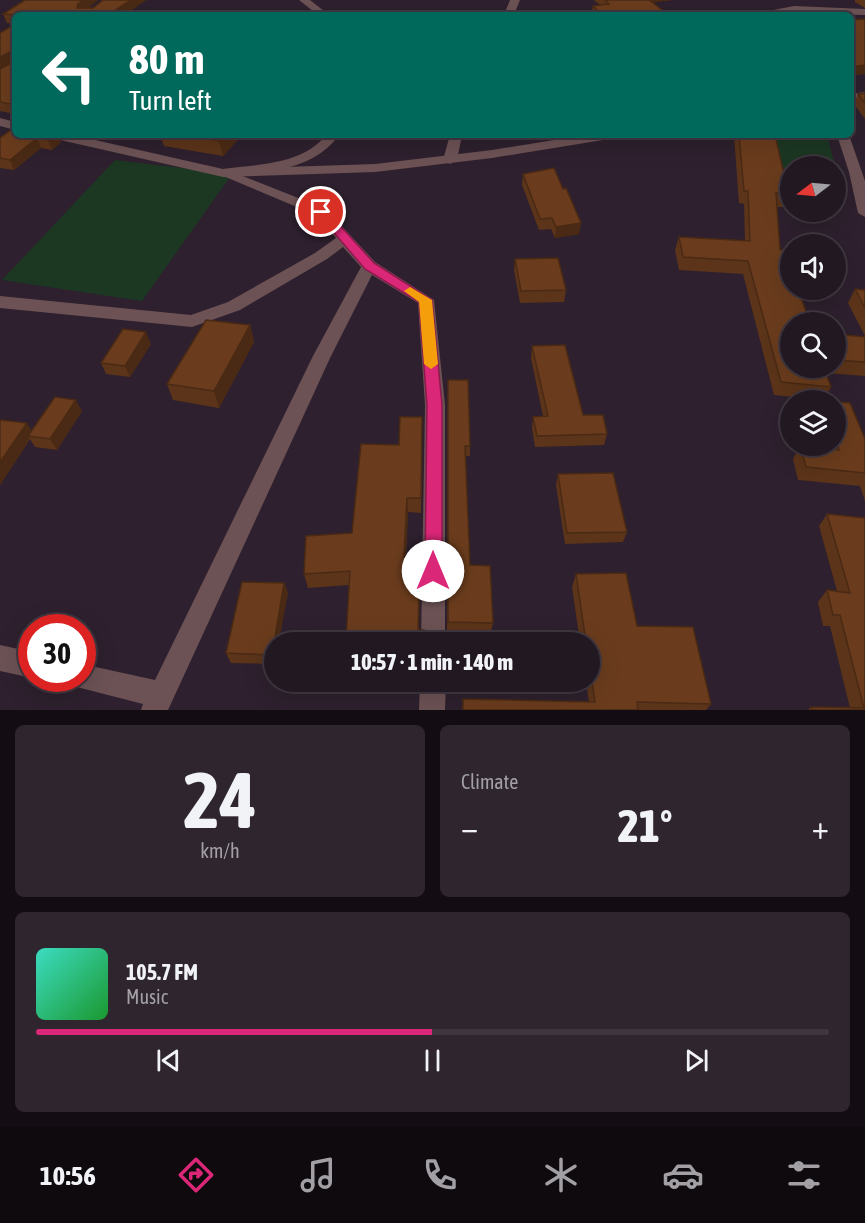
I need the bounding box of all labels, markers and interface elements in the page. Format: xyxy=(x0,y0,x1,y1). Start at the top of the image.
text: 80 m xyxy=(129,35,204,83)
icon: left xyxy=(30,36,108,114)
text: Turn left xyxy=(129,85,212,116)
north arrow xyxy=(780,156,846,222)
map controls xyxy=(780,156,846,456)
pin xyxy=(295,186,346,237)
icon: arrive xyxy=(304,195,337,228)
button: sound xyxy=(780,234,846,300)
button: search xyxy=(780,312,846,378)
button: layers xyxy=(780,390,846,456)
position arrow xyxy=(401,539,465,603)
speed limit sign: 30 xyxy=(18,614,96,692)
text: 10:57 · 1 min · 140 m xyxy=(351,649,513,675)
text: 24 xyxy=(183,755,257,845)
text: Climate xyxy=(461,770,518,793)
text: 21° xyxy=(618,800,672,852)
text: − xyxy=(461,808,478,846)
text: + xyxy=(812,808,829,846)
text: km/h xyxy=(200,839,240,862)
text: 105.7 FM xyxy=(126,959,198,985)
text: Music xyxy=(126,985,168,1008)
icon: previous xyxy=(152,1044,185,1077)
icon: pause xyxy=(416,1044,449,1077)
icon: next xyxy=(680,1044,713,1077)
icon: directions xyxy=(175,1154,217,1196)
icon: music xyxy=(297,1154,339,1196)
icon: phone xyxy=(419,1154,461,1196)
icon: climate xyxy=(540,1154,582,1196)
icon: car xyxy=(662,1154,704,1196)
icon: filters xyxy=(783,1154,825,1196)
text: 10:56 xyxy=(40,1160,96,1191)

